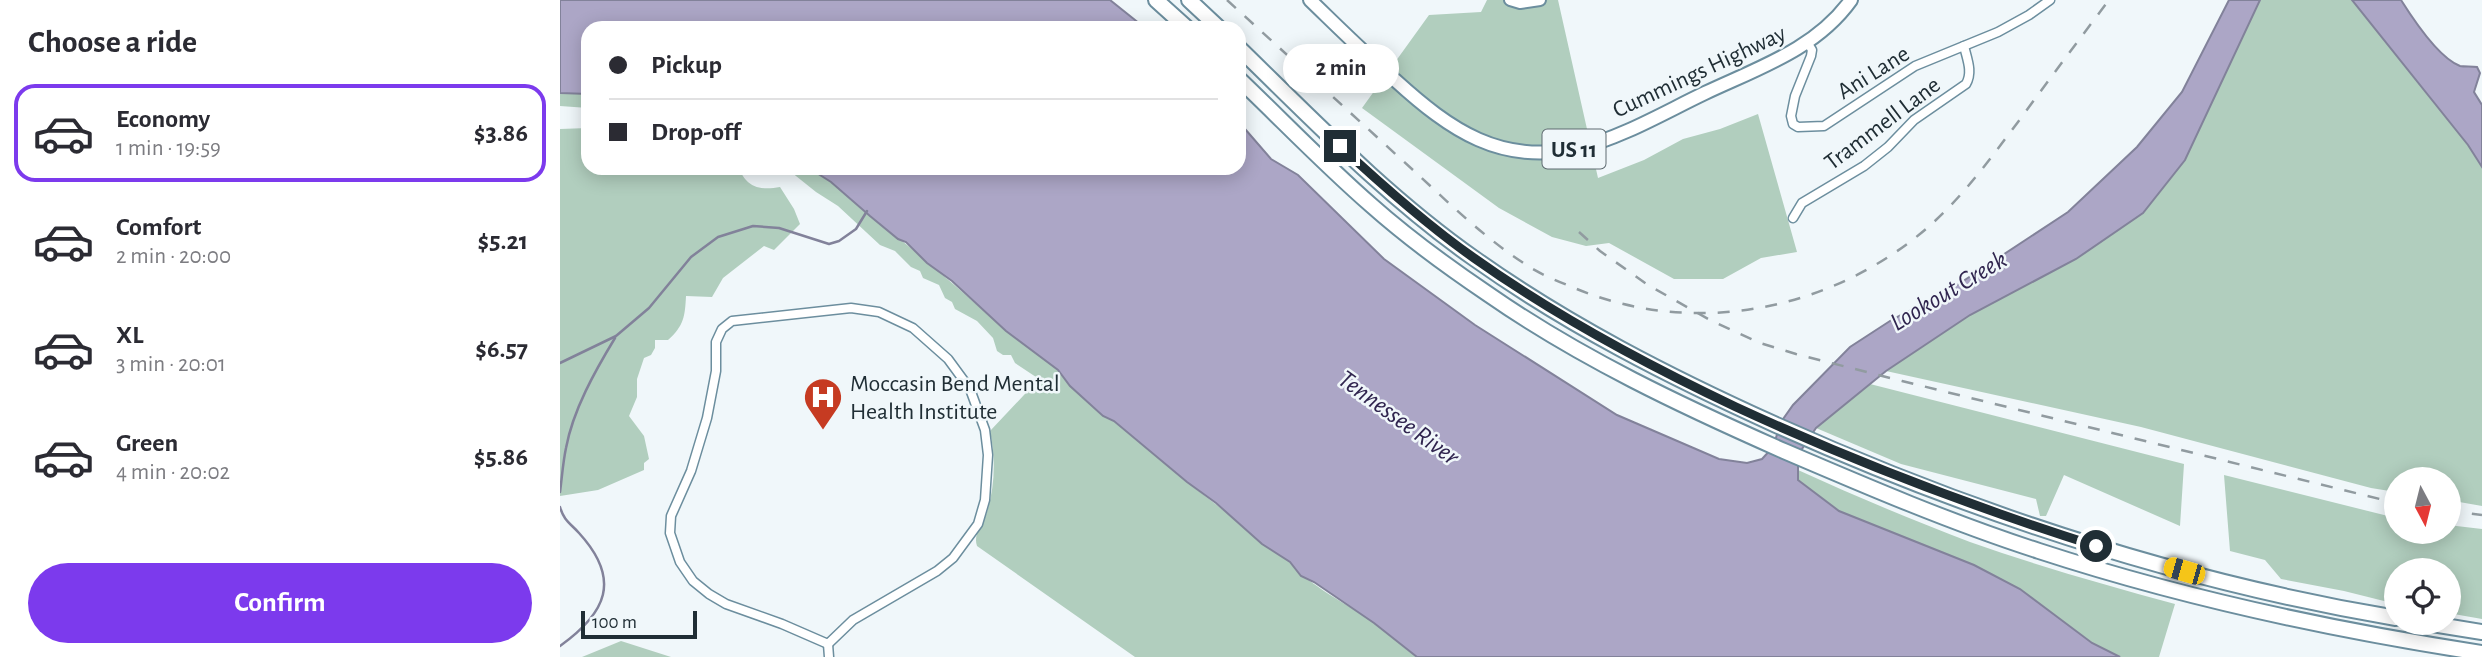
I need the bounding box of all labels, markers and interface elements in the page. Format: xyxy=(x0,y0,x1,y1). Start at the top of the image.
street label: Cummings Highway xyxy=(1609,21,1790,122)
text: Choose a ride xyxy=(28,26,197,58)
street label: Ani Lane xyxy=(1833,41,1914,104)
callout: 2 min xyxy=(1282,44,1398,94)
text: Pickup xyxy=(651,52,722,78)
text: 2 min xyxy=(1315,57,1367,80)
street label: Trammell Lane xyxy=(1820,73,1945,175)
icon: car xyxy=(32,102,95,165)
text: Economy xyxy=(116,106,210,132)
text: Drop-off xyxy=(651,119,740,145)
text: $3.86 xyxy=(474,120,528,146)
route end xyxy=(1324,130,1356,162)
road number: US 11 xyxy=(1542,130,1606,168)
text: 1 min · 19:59 xyxy=(116,137,221,160)
icon: car xyxy=(32,210,95,273)
text: Comfort xyxy=(116,214,201,240)
text: $5.21 xyxy=(478,228,528,254)
text: 2 min · 20:00 xyxy=(116,245,231,268)
water label: Lookout Creek xyxy=(1886,246,2011,336)
icon: car xyxy=(32,318,95,381)
text: XL xyxy=(116,322,143,348)
text: $6.57 xyxy=(475,336,528,362)
text: 3 min · 20:01 xyxy=(116,353,226,376)
water label: Tennessee River xyxy=(1333,365,1465,471)
place label: Moccasin Bend Mental Health Institute xyxy=(850,372,1060,424)
hospital icon: Moccasin Bend Mental Health Institute xyxy=(802,376,844,431)
icon: car xyxy=(32,426,95,489)
text: Green xyxy=(116,430,178,456)
text: $5.86 xyxy=(474,444,528,470)
text: 4 min · 20:02 xyxy=(116,461,230,484)
north arrow xyxy=(2384,467,2460,544)
map controls xyxy=(2384,467,2461,635)
route start xyxy=(2080,530,2112,562)
car xyxy=(2161,555,2208,587)
button: locate xyxy=(2384,558,2461,635)
button: Confirm xyxy=(28,563,532,643)
scale bar xyxy=(581,608,696,640)
text: 100 m xyxy=(592,613,637,632)

